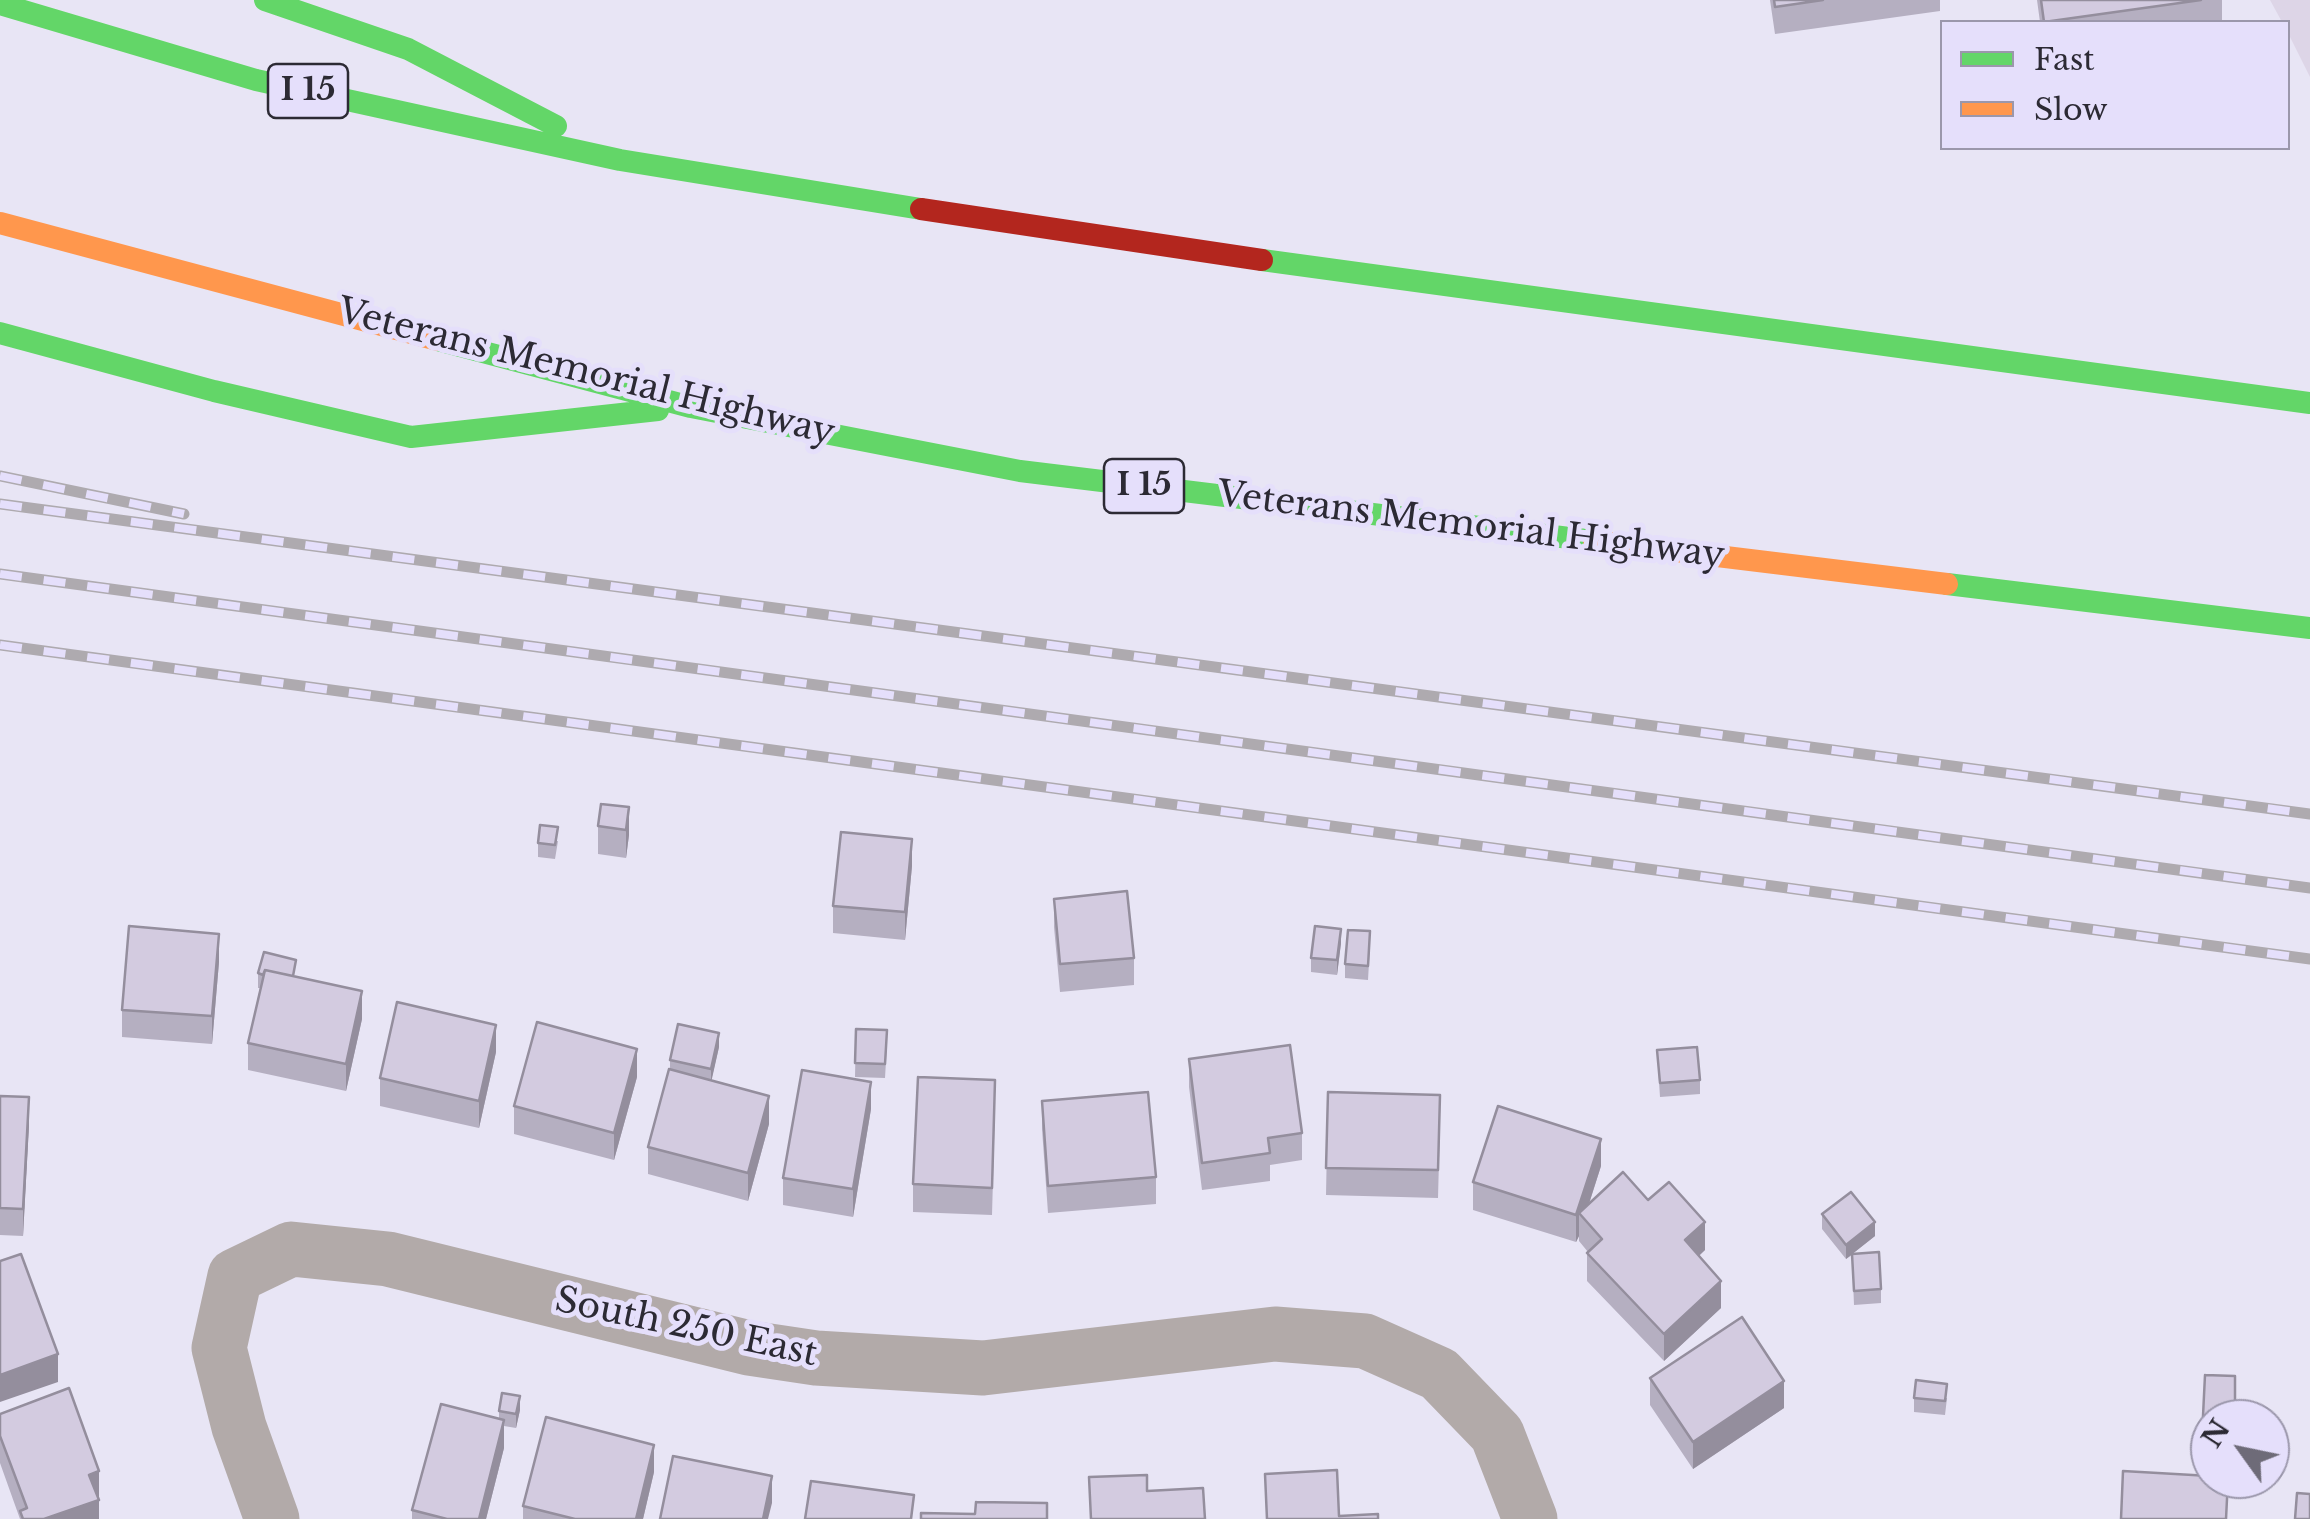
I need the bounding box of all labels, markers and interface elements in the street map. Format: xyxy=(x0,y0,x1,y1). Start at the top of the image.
legend xyxy=(1940,20,2290,150)
text: Fast xyxy=(2034,41,2095,78)
road number: I 15 xyxy=(268,64,348,118)
text: Slow xyxy=(2034,91,2108,128)
street label: Veterans Memorial Highway xyxy=(333,291,839,455)
road number: I 15 xyxy=(1104,459,1184,513)
street label: Veterans Memorial Highway xyxy=(1215,474,1727,578)
street label: South 250 East xyxy=(551,1280,821,1376)
north arrow xyxy=(2190,1399,2290,1499)
text: N xyxy=(2194,1413,2238,1454)

